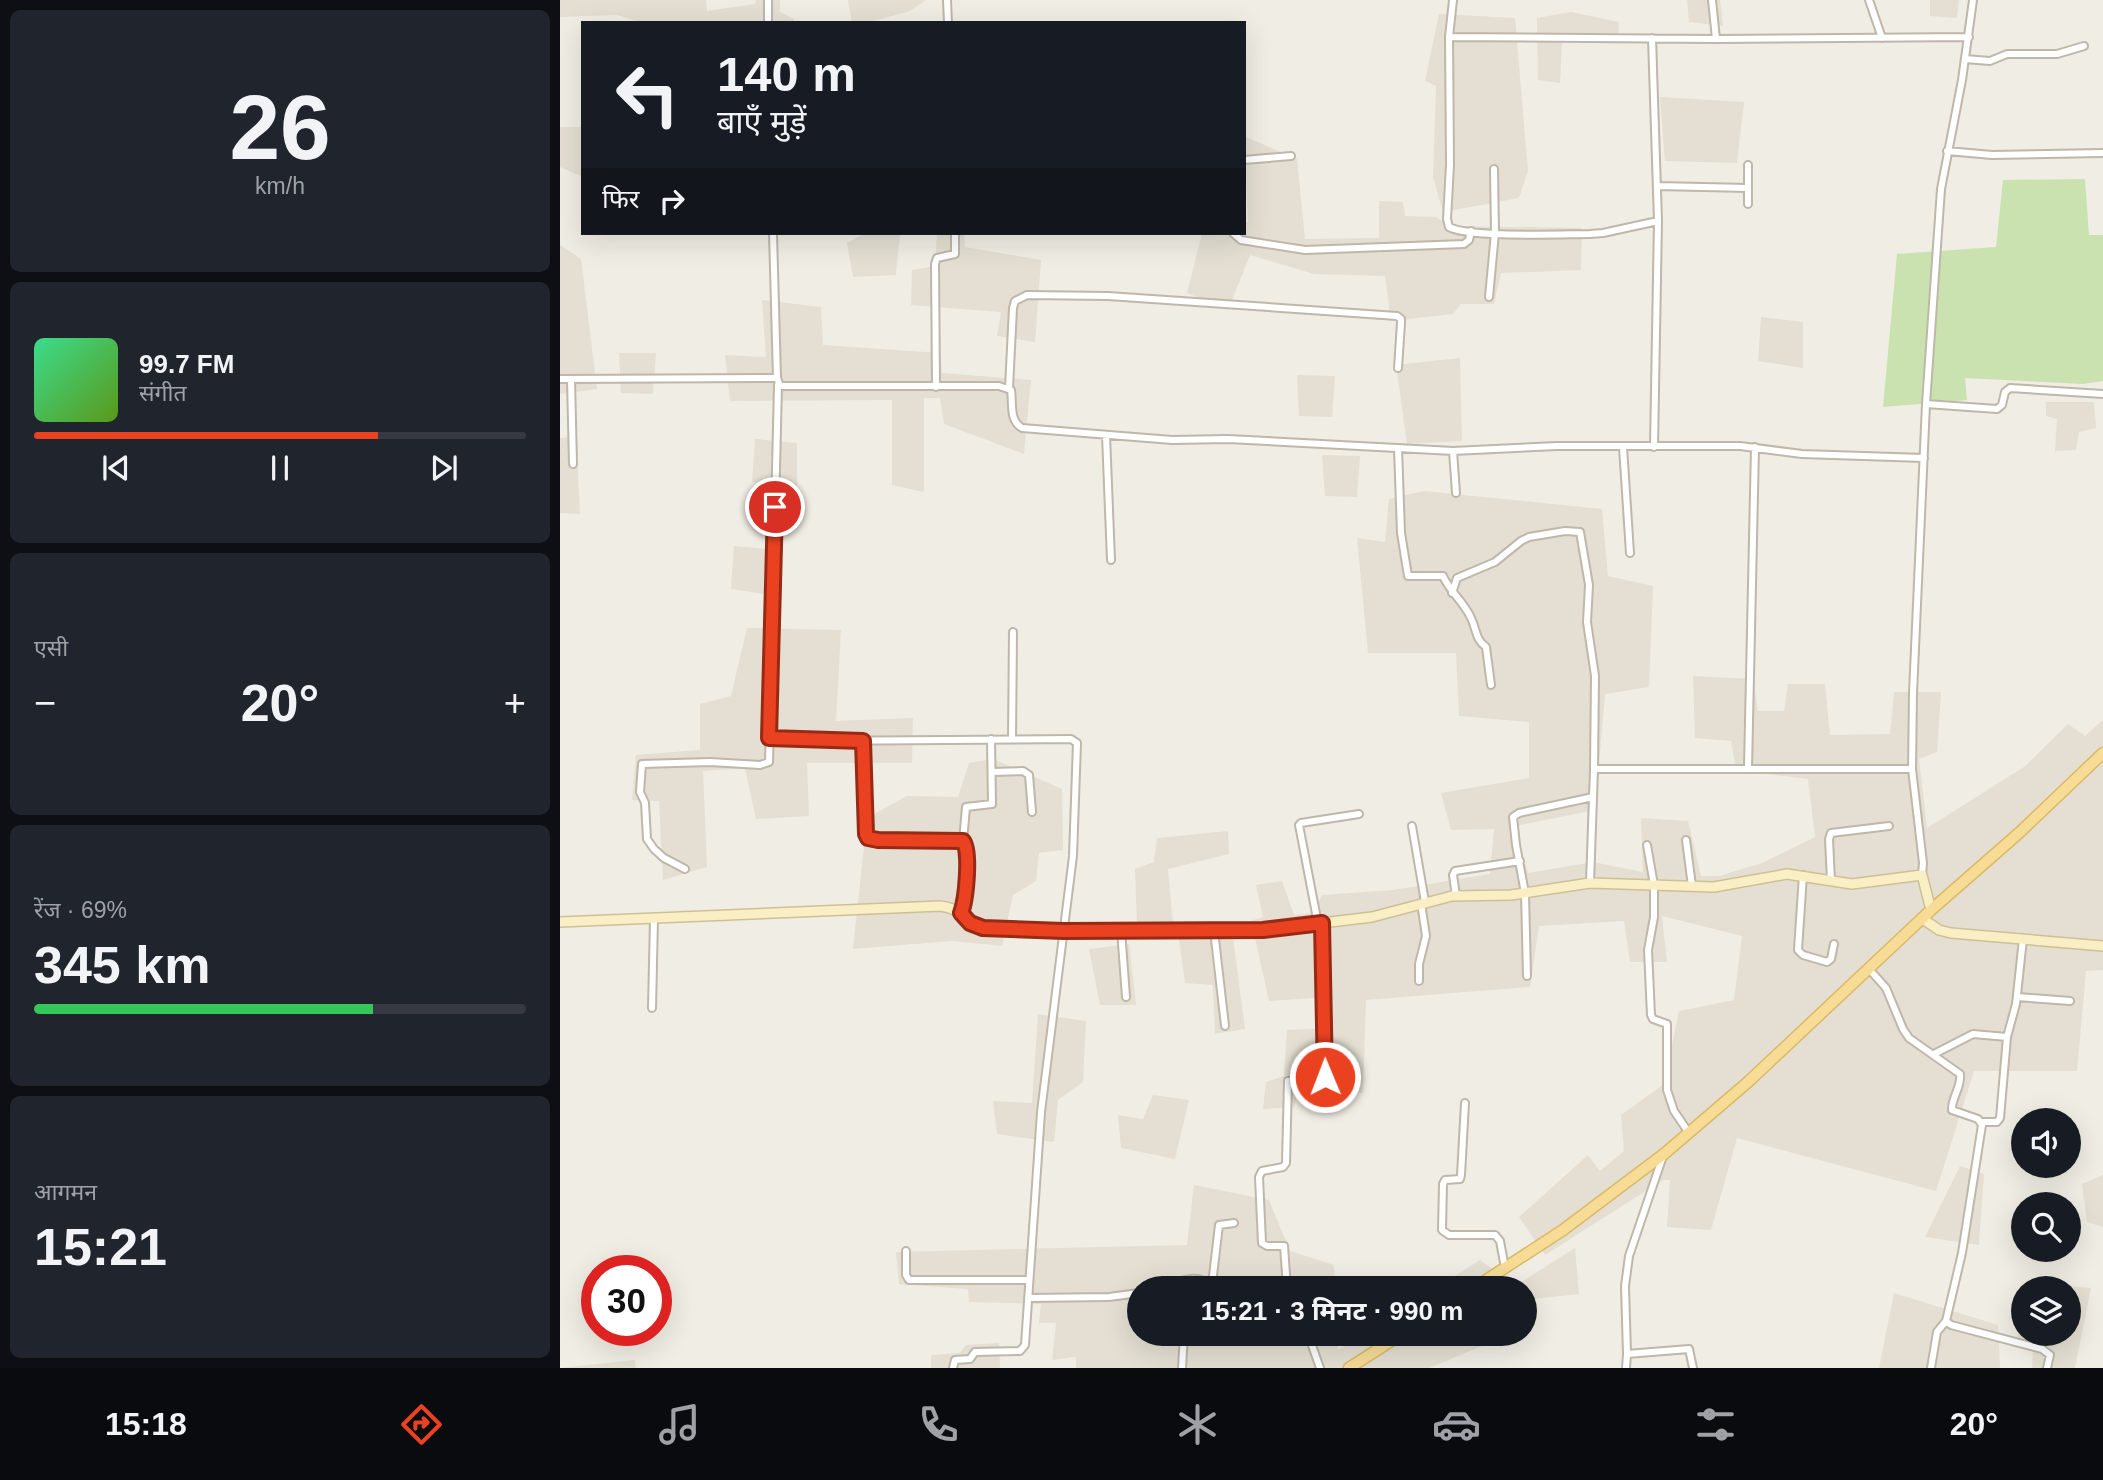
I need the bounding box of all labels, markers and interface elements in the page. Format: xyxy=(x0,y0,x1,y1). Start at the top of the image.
text: 140 m xyxy=(717,47,856,101)
icon: left xyxy=(602,49,693,140)
text: 26 xyxy=(229,77,331,178)
text: बाएँ मुड़ें xyxy=(717,104,806,140)
text: km/h xyxy=(255,173,305,199)
icon: right xyxy=(653,182,691,220)
text: फिर xyxy=(602,184,639,214)
text: 99.7 FM xyxy=(139,349,234,379)
text: संगीत xyxy=(139,380,187,406)
icon: previous xyxy=(97,449,135,487)
icon: pause xyxy=(261,449,299,487)
icon: next xyxy=(425,449,463,487)
pin xyxy=(745,477,805,537)
icon: arrive xyxy=(756,488,794,526)
text: एसी xyxy=(34,635,68,661)
text: 20° xyxy=(241,674,319,732)
text: − xyxy=(34,682,56,724)
text: + xyxy=(504,682,526,724)
text: रेंज · 69% xyxy=(34,897,127,923)
text: 345 km xyxy=(34,936,210,994)
position arrow xyxy=(1288,1040,1362,1114)
map controls xyxy=(2011,1108,2081,1346)
button: sound xyxy=(2011,1108,2081,1178)
text: आगमन xyxy=(34,1179,97,1205)
button: search xyxy=(2011,1192,2081,1262)
text: 15:21 xyxy=(34,1218,167,1276)
speed limit sign: 30 xyxy=(581,1255,672,1346)
button: layers xyxy=(2011,1276,2081,1346)
text: 15:21 · 3 मिनट · 990 m xyxy=(1201,1296,1463,1326)
icon: directions xyxy=(397,1400,446,1449)
icon: music xyxy=(655,1400,704,1449)
icon: phone xyxy=(914,1400,963,1449)
icon: climate xyxy=(1173,1400,1222,1449)
icon: car xyxy=(1432,1400,1481,1449)
icon: filters xyxy=(1691,1400,1740,1449)
text: 15:18 xyxy=(105,1406,187,1442)
text: 20° xyxy=(1950,1406,1998,1442)

